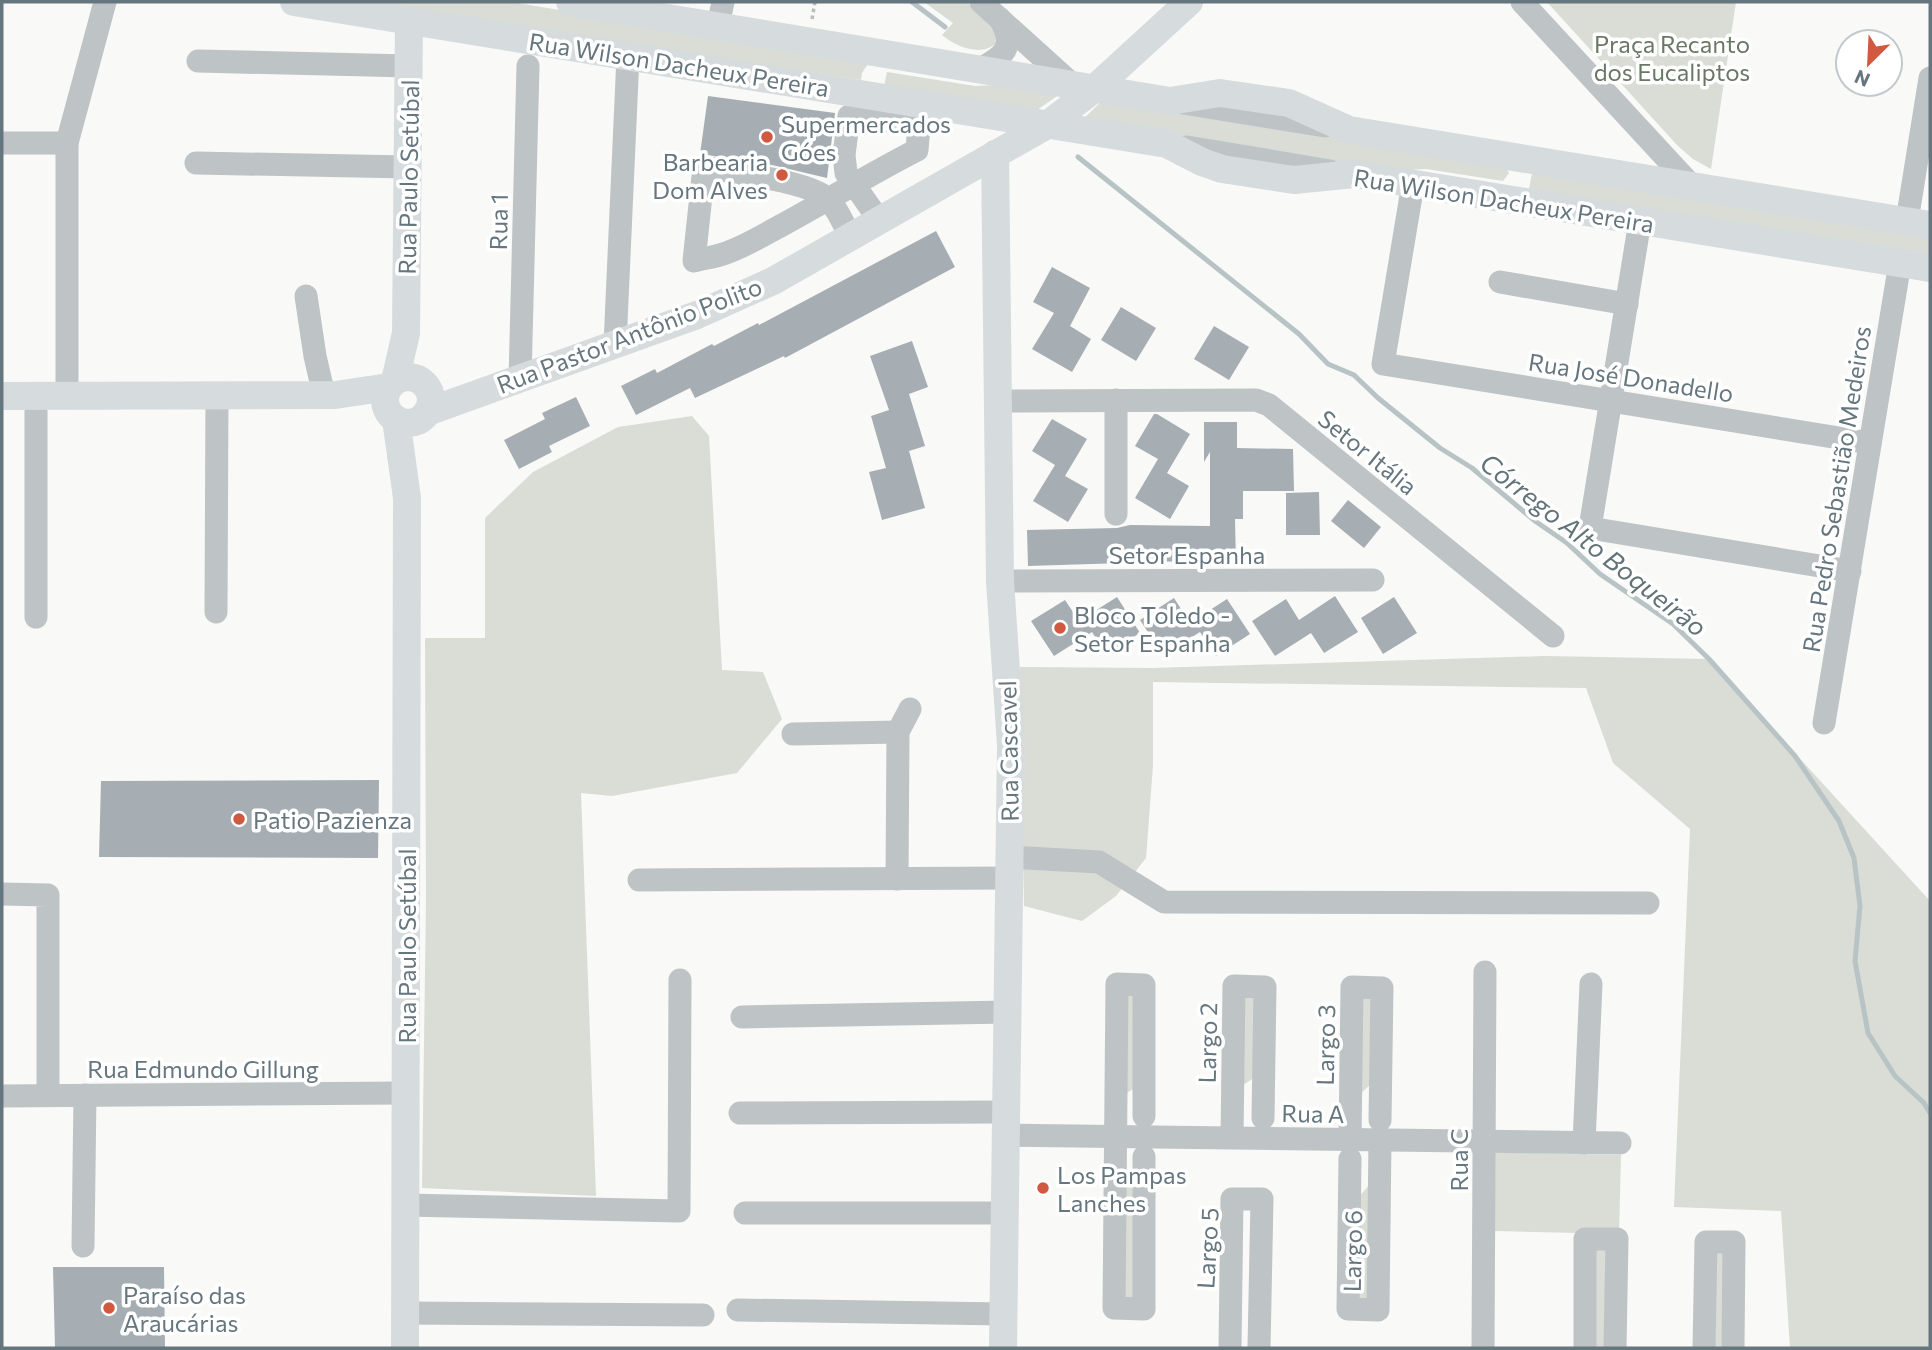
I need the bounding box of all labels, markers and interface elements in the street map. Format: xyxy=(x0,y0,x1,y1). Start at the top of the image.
street label: Rua Wilson Dacheux Pereira xyxy=(527,26,831,102)
north arrow xyxy=(1834,28,1904,98)
park label: Praça Recanto dos Eucaliptos xyxy=(1594,29,1750,86)
text: N xyxy=(1851,66,1873,92)
street label: Rua Paulo Setúbal xyxy=(392,79,424,275)
place label: Supermercados Góes xyxy=(781,109,951,166)
marker: Supermercados Góes xyxy=(759,129,775,145)
place label: Barbearia Dom Alves xyxy=(652,147,768,204)
street label: Rua Wilson Dacheux Pereira xyxy=(1352,162,1656,238)
marker: Barbearia Dom Alves xyxy=(774,167,790,183)
street label: Rua 1 xyxy=(483,193,513,251)
street label: Rua Pastor Antônio Polito xyxy=(492,271,766,399)
street label: Rua Pedro Sebastião Medeiros xyxy=(1796,324,1876,654)
street label: Rua José Donadello xyxy=(1526,346,1736,408)
street label: Setor Itália xyxy=(1313,403,1423,501)
water label: Córrego Alto Boqueirão xyxy=(1475,446,1713,642)
street label: Setor Espanha xyxy=(1109,540,1265,569)
place label: Bloco Toledo - Setor Espanha xyxy=(1074,600,1231,657)
marker: Bloco Toledo - Setor Espanha xyxy=(1052,620,1068,636)
street label: Rua Cascavel xyxy=(992,680,1024,822)
place label: Patio Pazienza xyxy=(253,805,412,834)
marker: Patio Pazienza xyxy=(231,811,247,827)
street label: Rua Paulo Setúbal xyxy=(392,848,421,1044)
street label: Largo 2 xyxy=(1192,1002,1222,1084)
street label: Largo 3 xyxy=(1310,1004,1340,1086)
street label: Rua Edmundo Gillung xyxy=(87,1054,319,1083)
street label: Rua A xyxy=(1281,1098,1345,1128)
street label: Rua C xyxy=(1444,1129,1473,1191)
place label: Los Pampas Lanches xyxy=(1057,1160,1187,1217)
marker: Los Pampas Lanches xyxy=(1035,1180,1051,1196)
street label: Largo 5 xyxy=(1190,1207,1224,1289)
street label: Largo 6 xyxy=(1337,1210,1367,1292)
place label: Paraíso das Araucárias xyxy=(123,1280,246,1337)
marker: Paraíso das Araucárias xyxy=(101,1300,117,1316)

